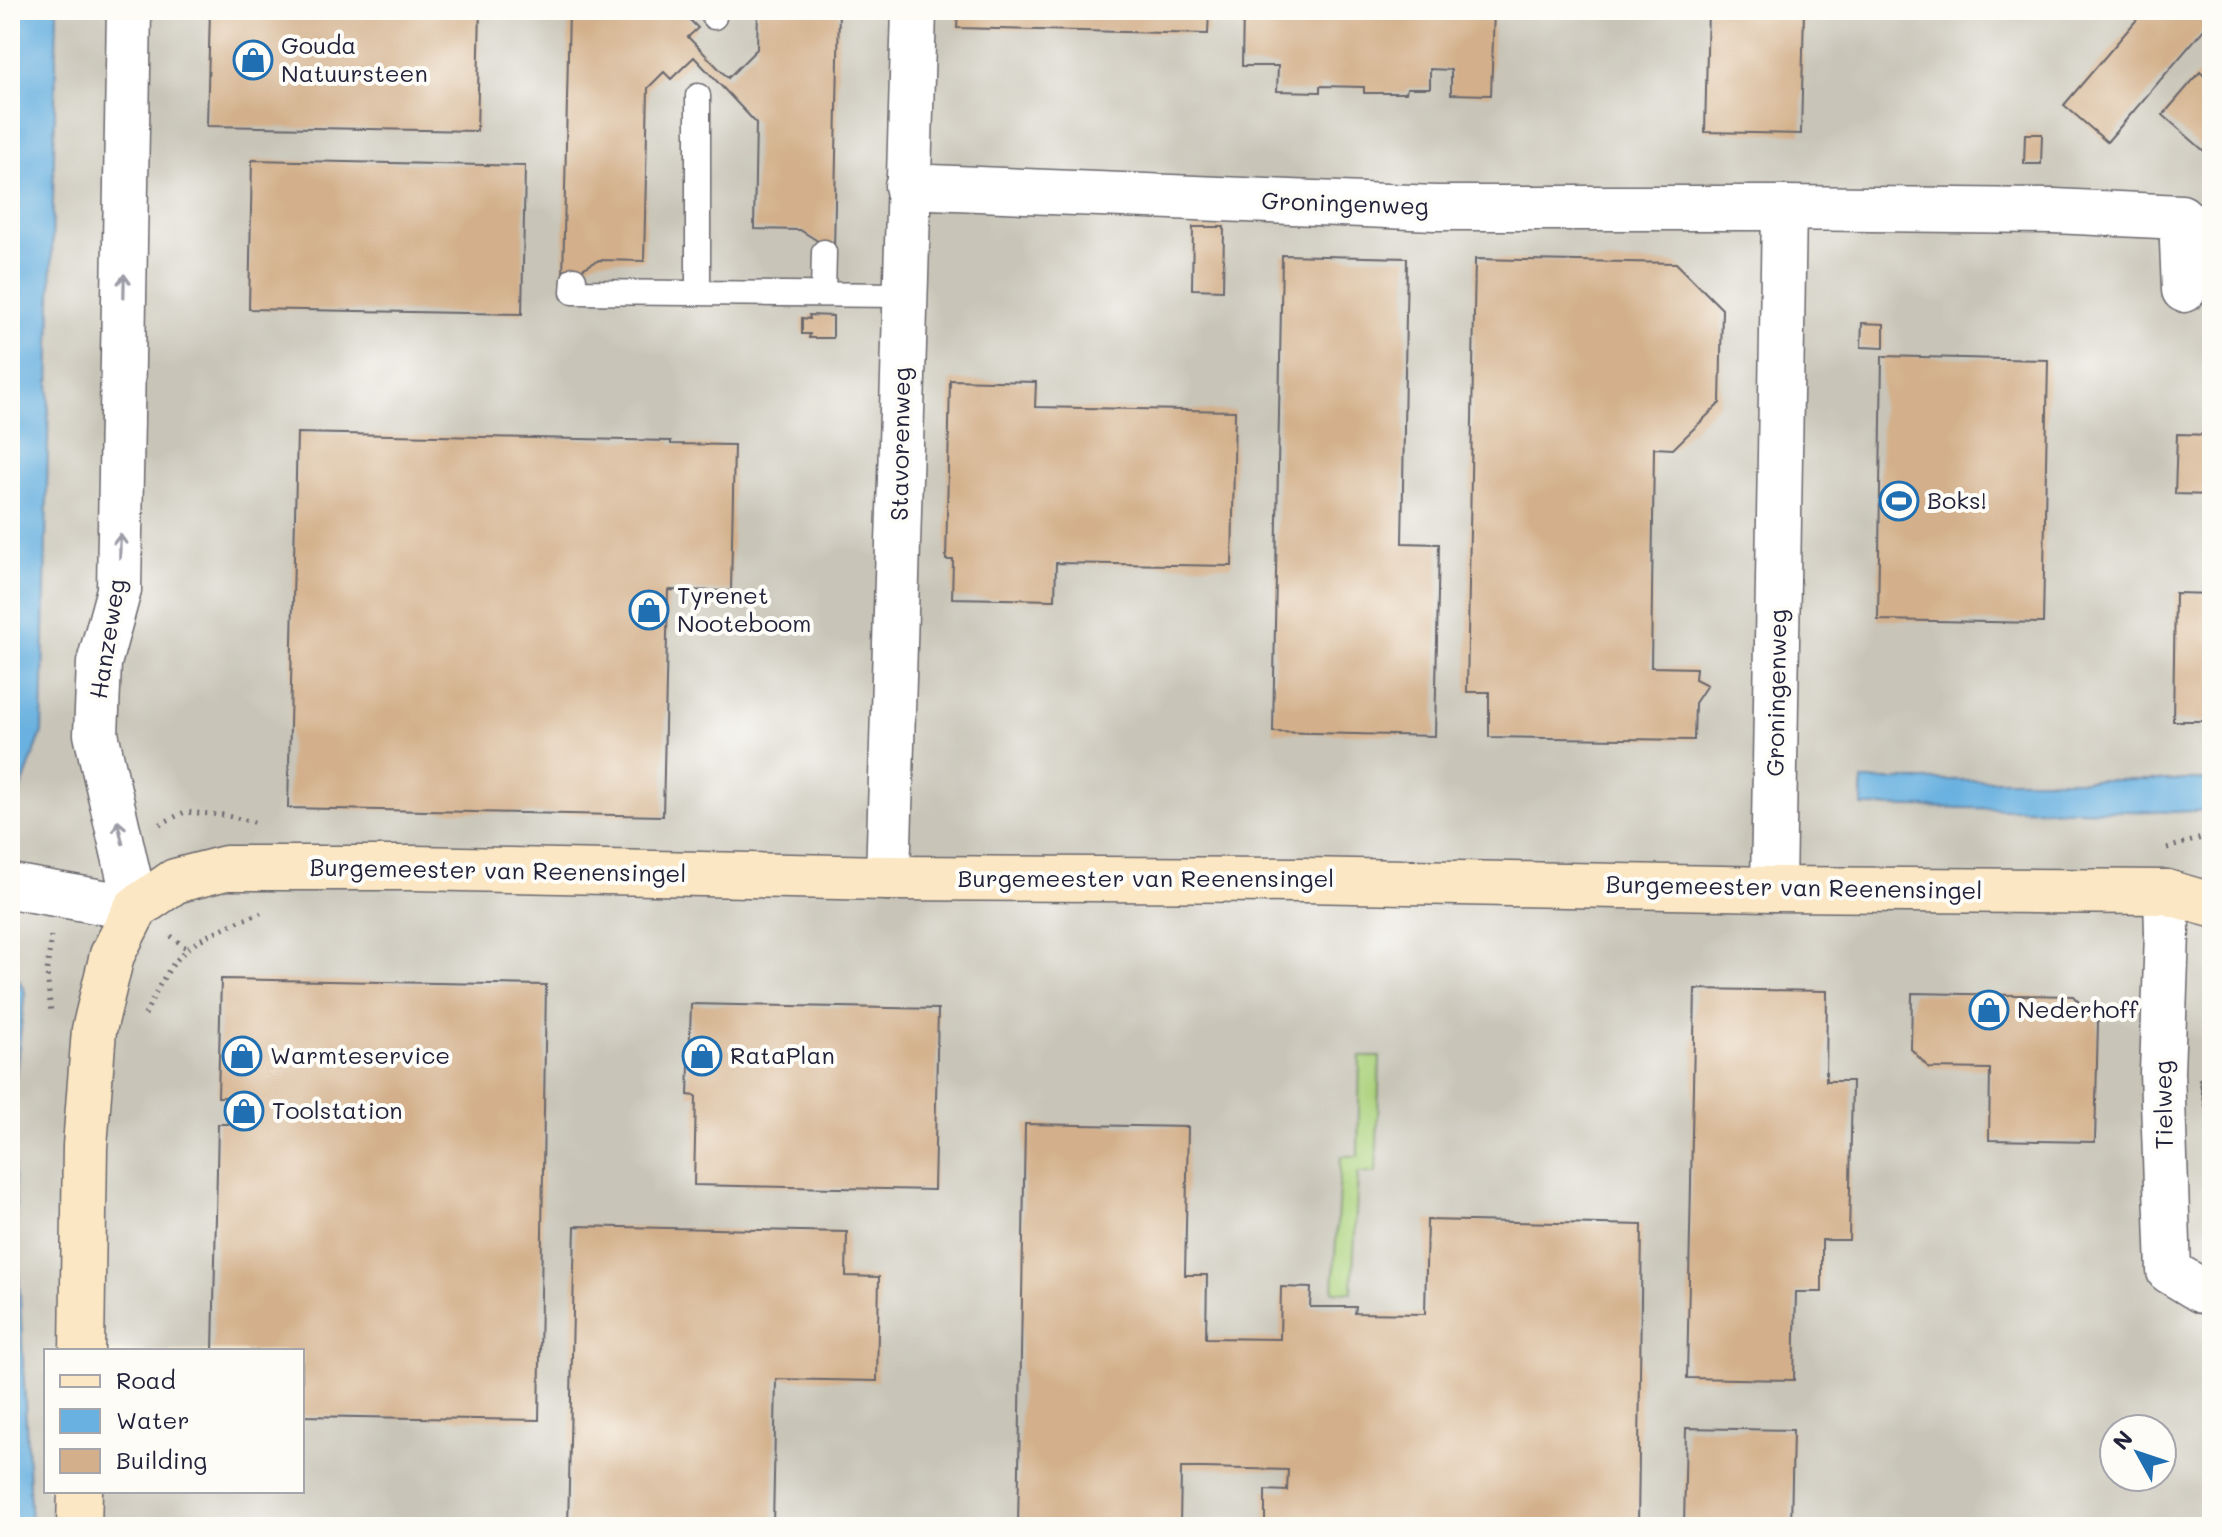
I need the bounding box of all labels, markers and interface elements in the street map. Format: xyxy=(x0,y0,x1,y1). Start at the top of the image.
place label: Gouda Natuursteen xyxy=(281,29,428,88)
shop icon: Gouda Natuursteen xyxy=(232,39,274,81)
street label: Groningenweg xyxy=(1261,184,1429,221)
one-way arrow xyxy=(117,273,132,300)
street label: Stavorenweg xyxy=(883,367,916,521)
sports icon: Boks! xyxy=(1878,480,1920,522)
place label: Boks! xyxy=(1927,484,1987,515)
one-way arrow xyxy=(112,533,128,560)
street label: Hanzeweg xyxy=(82,577,131,701)
place label: Tyrenet Nooteboom xyxy=(677,579,811,638)
shop icon: Tyrenet Nooteboom xyxy=(628,589,670,631)
street label: Groningenweg xyxy=(1759,609,1792,777)
one-way arrow xyxy=(111,820,126,846)
street label: Burgemeester van Reenensingel xyxy=(309,851,687,888)
street label: Burgemeester van Reenensingel xyxy=(958,862,1334,893)
street label: Burgemeester van Reenensingel xyxy=(1605,868,1983,905)
shop icon: Nederhoff xyxy=(1968,989,2010,1031)
place label: Nederhoff xyxy=(2017,993,2139,1024)
shop icon: Warmteservice xyxy=(221,1035,263,1077)
shop icon: RataPlan xyxy=(681,1035,723,1077)
place label: Warmteservice xyxy=(270,1039,450,1070)
place label: RataPlan xyxy=(730,1039,835,1070)
street label: Tielweg xyxy=(2146,1060,2179,1150)
shop icon: Toolstation xyxy=(223,1090,265,1132)
place label: Toolstation xyxy=(272,1094,402,1125)
legend xyxy=(44,1349,304,1493)
text: Road xyxy=(116,1364,176,1395)
text: Water xyxy=(116,1404,190,1435)
north arrow xyxy=(2098,1413,2178,1493)
text: N xyxy=(2106,1424,2139,1456)
text: Building xyxy=(116,1444,207,1475)

